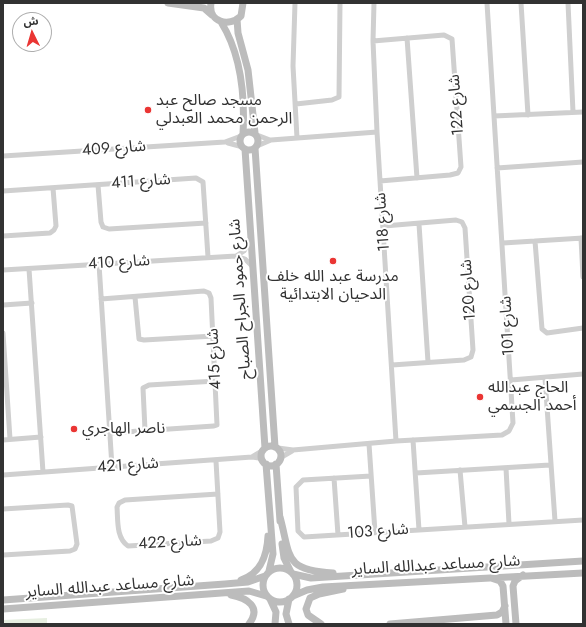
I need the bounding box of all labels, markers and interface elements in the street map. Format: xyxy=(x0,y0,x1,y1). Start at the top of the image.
north arrow xyxy=(12,12,52,52)
text: ش xyxy=(23,12,39,30)
street label: شارع 122 xyxy=(445,74,469,136)
place label: مسجد صالح عبد الرحمن محمد العبدلي xyxy=(156,91,292,129)
marker: مسجد صالح عبد الرحمن محمد العبدلي xyxy=(143,105,153,115)
street label: شارع 409 xyxy=(81,137,147,161)
street label: شارع 411 xyxy=(111,170,171,194)
street label: شارع 118 xyxy=(371,192,395,252)
street label: شارع حمود الجراح الصباح xyxy=(226,218,256,380)
street label: شارع 410 xyxy=(87,252,151,274)
marker: مدرسة عبد الله خلف الدحيان الابتدائية xyxy=(328,256,338,266)
street label: شارع 120 xyxy=(457,258,481,322)
place label: مدرسة عبد الله خلف الدحيان الابتدائية xyxy=(267,267,399,305)
street label: شارع 101 xyxy=(497,296,519,356)
street label: شارع 415 xyxy=(204,328,226,390)
place label: الحاج عبدالله أحمد الجسمي xyxy=(488,378,577,416)
marker: الحاج عبدالله أحمد الجسمي xyxy=(475,392,485,402)
place label: ناصر الهاجري xyxy=(82,419,165,439)
marker: ناصر الهاجري xyxy=(69,424,79,434)
street label: شارع 421 xyxy=(97,454,159,478)
street label: شارع 103 xyxy=(347,520,409,544)
street label: شارع 422 xyxy=(138,532,202,554)
street label: شارع مساعد عبدالله الساير xyxy=(351,552,521,580)
street label: شارع مساعد عبدالله الساير xyxy=(25,572,195,602)

